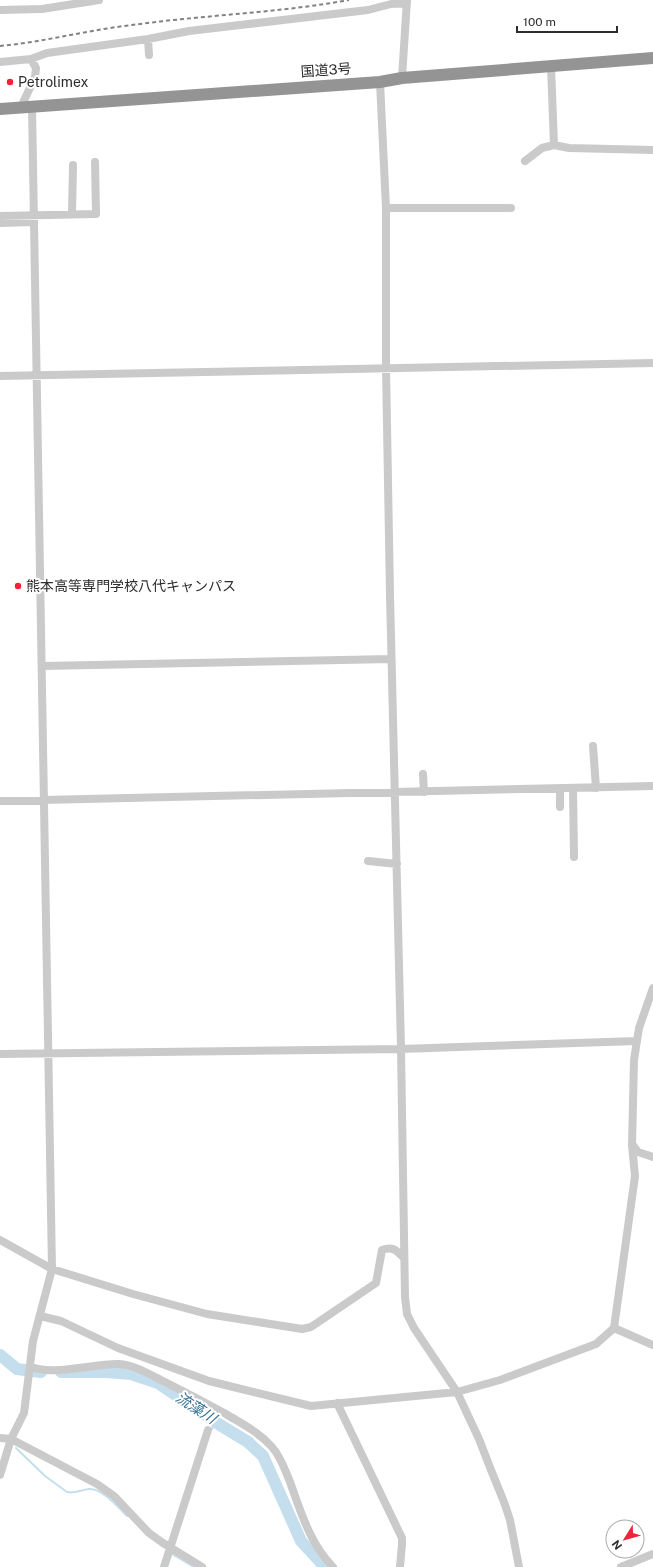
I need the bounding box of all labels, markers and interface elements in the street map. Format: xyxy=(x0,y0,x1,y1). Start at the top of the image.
scale bar xyxy=(517,8,617,34)
text: 100 m xyxy=(523,15,556,29)
street label: 国道3号 xyxy=(300,60,352,80)
place label: Petrolimex xyxy=(18,74,88,90)
marker: Petrolimex xyxy=(5,77,15,87)
place label: 熊本高等専門学校八代キャンパス xyxy=(26,578,236,594)
marker: 熊本高等専門学校八代キャンパス xyxy=(13,581,23,591)
water label: 流藻川 xyxy=(173,1388,221,1428)
north arrow xyxy=(605,1519,645,1559)
text: N xyxy=(610,1538,624,1552)

